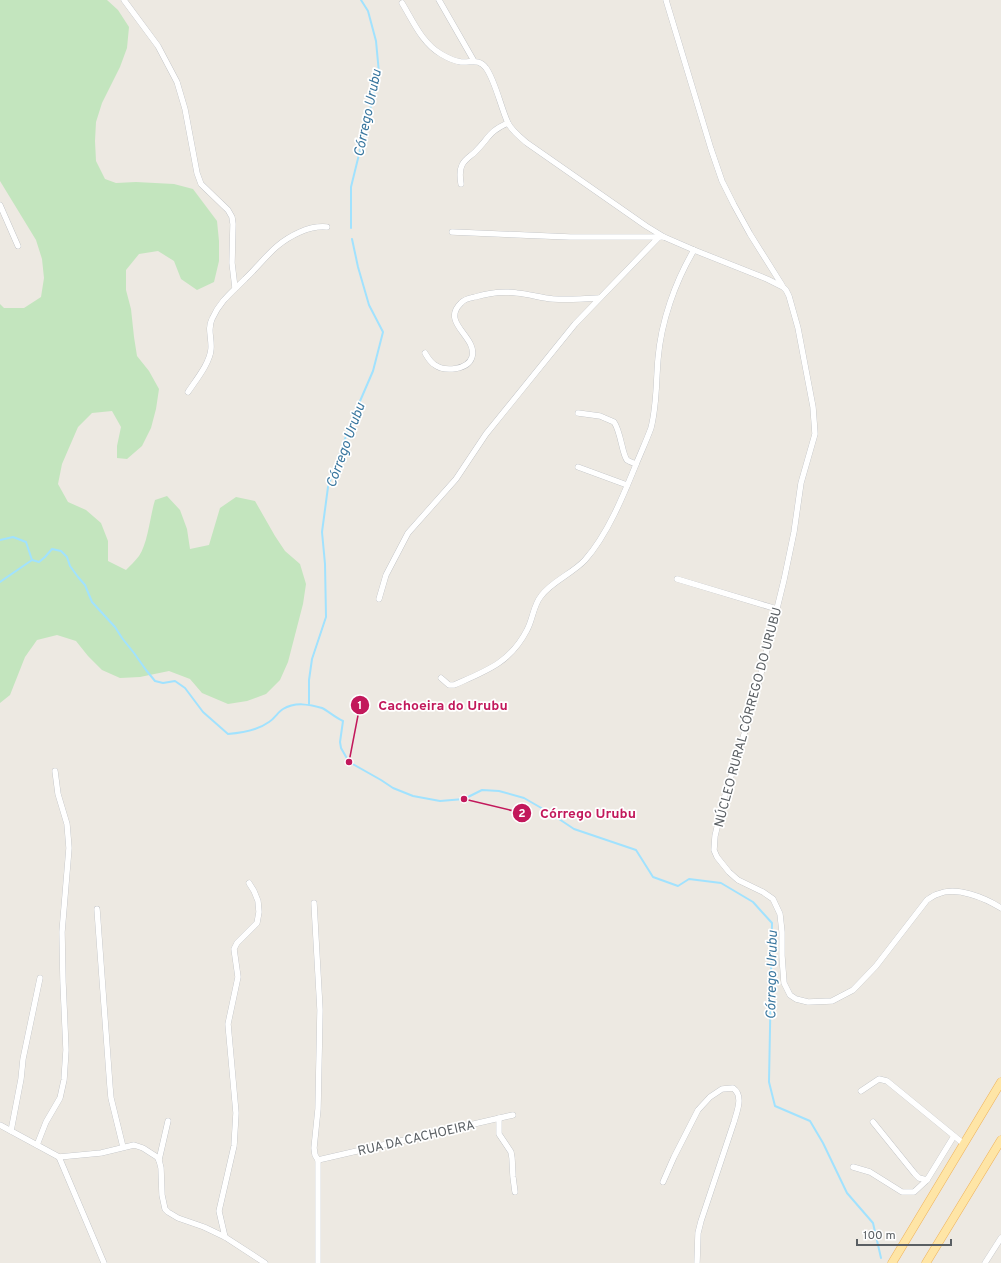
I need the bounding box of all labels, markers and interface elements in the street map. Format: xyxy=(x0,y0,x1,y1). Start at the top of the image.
water label: Córrego Urubu xyxy=(351,68,386,159)
water label: Córrego Urubu xyxy=(323,400,370,490)
street label: NÚCLEO RURAL CÓRREGO DO URUBU xyxy=(710,605,786,829)
callout: Cachoeira do Urubu xyxy=(350,692,515,718)
text: 1 xyxy=(358,698,362,714)
text: Cachoeira do Urubu xyxy=(378,698,508,715)
callout: Córrego Urubu xyxy=(512,800,644,826)
text: 2 xyxy=(518,806,526,822)
text: Córrego Urubu xyxy=(540,806,636,823)
water label: Córrego Urubu xyxy=(763,930,782,1020)
street label: RUA DA CACHOEIRA xyxy=(356,1118,477,1160)
scale bar xyxy=(857,1221,951,1247)
text: 100 m xyxy=(863,1228,896,1244)

